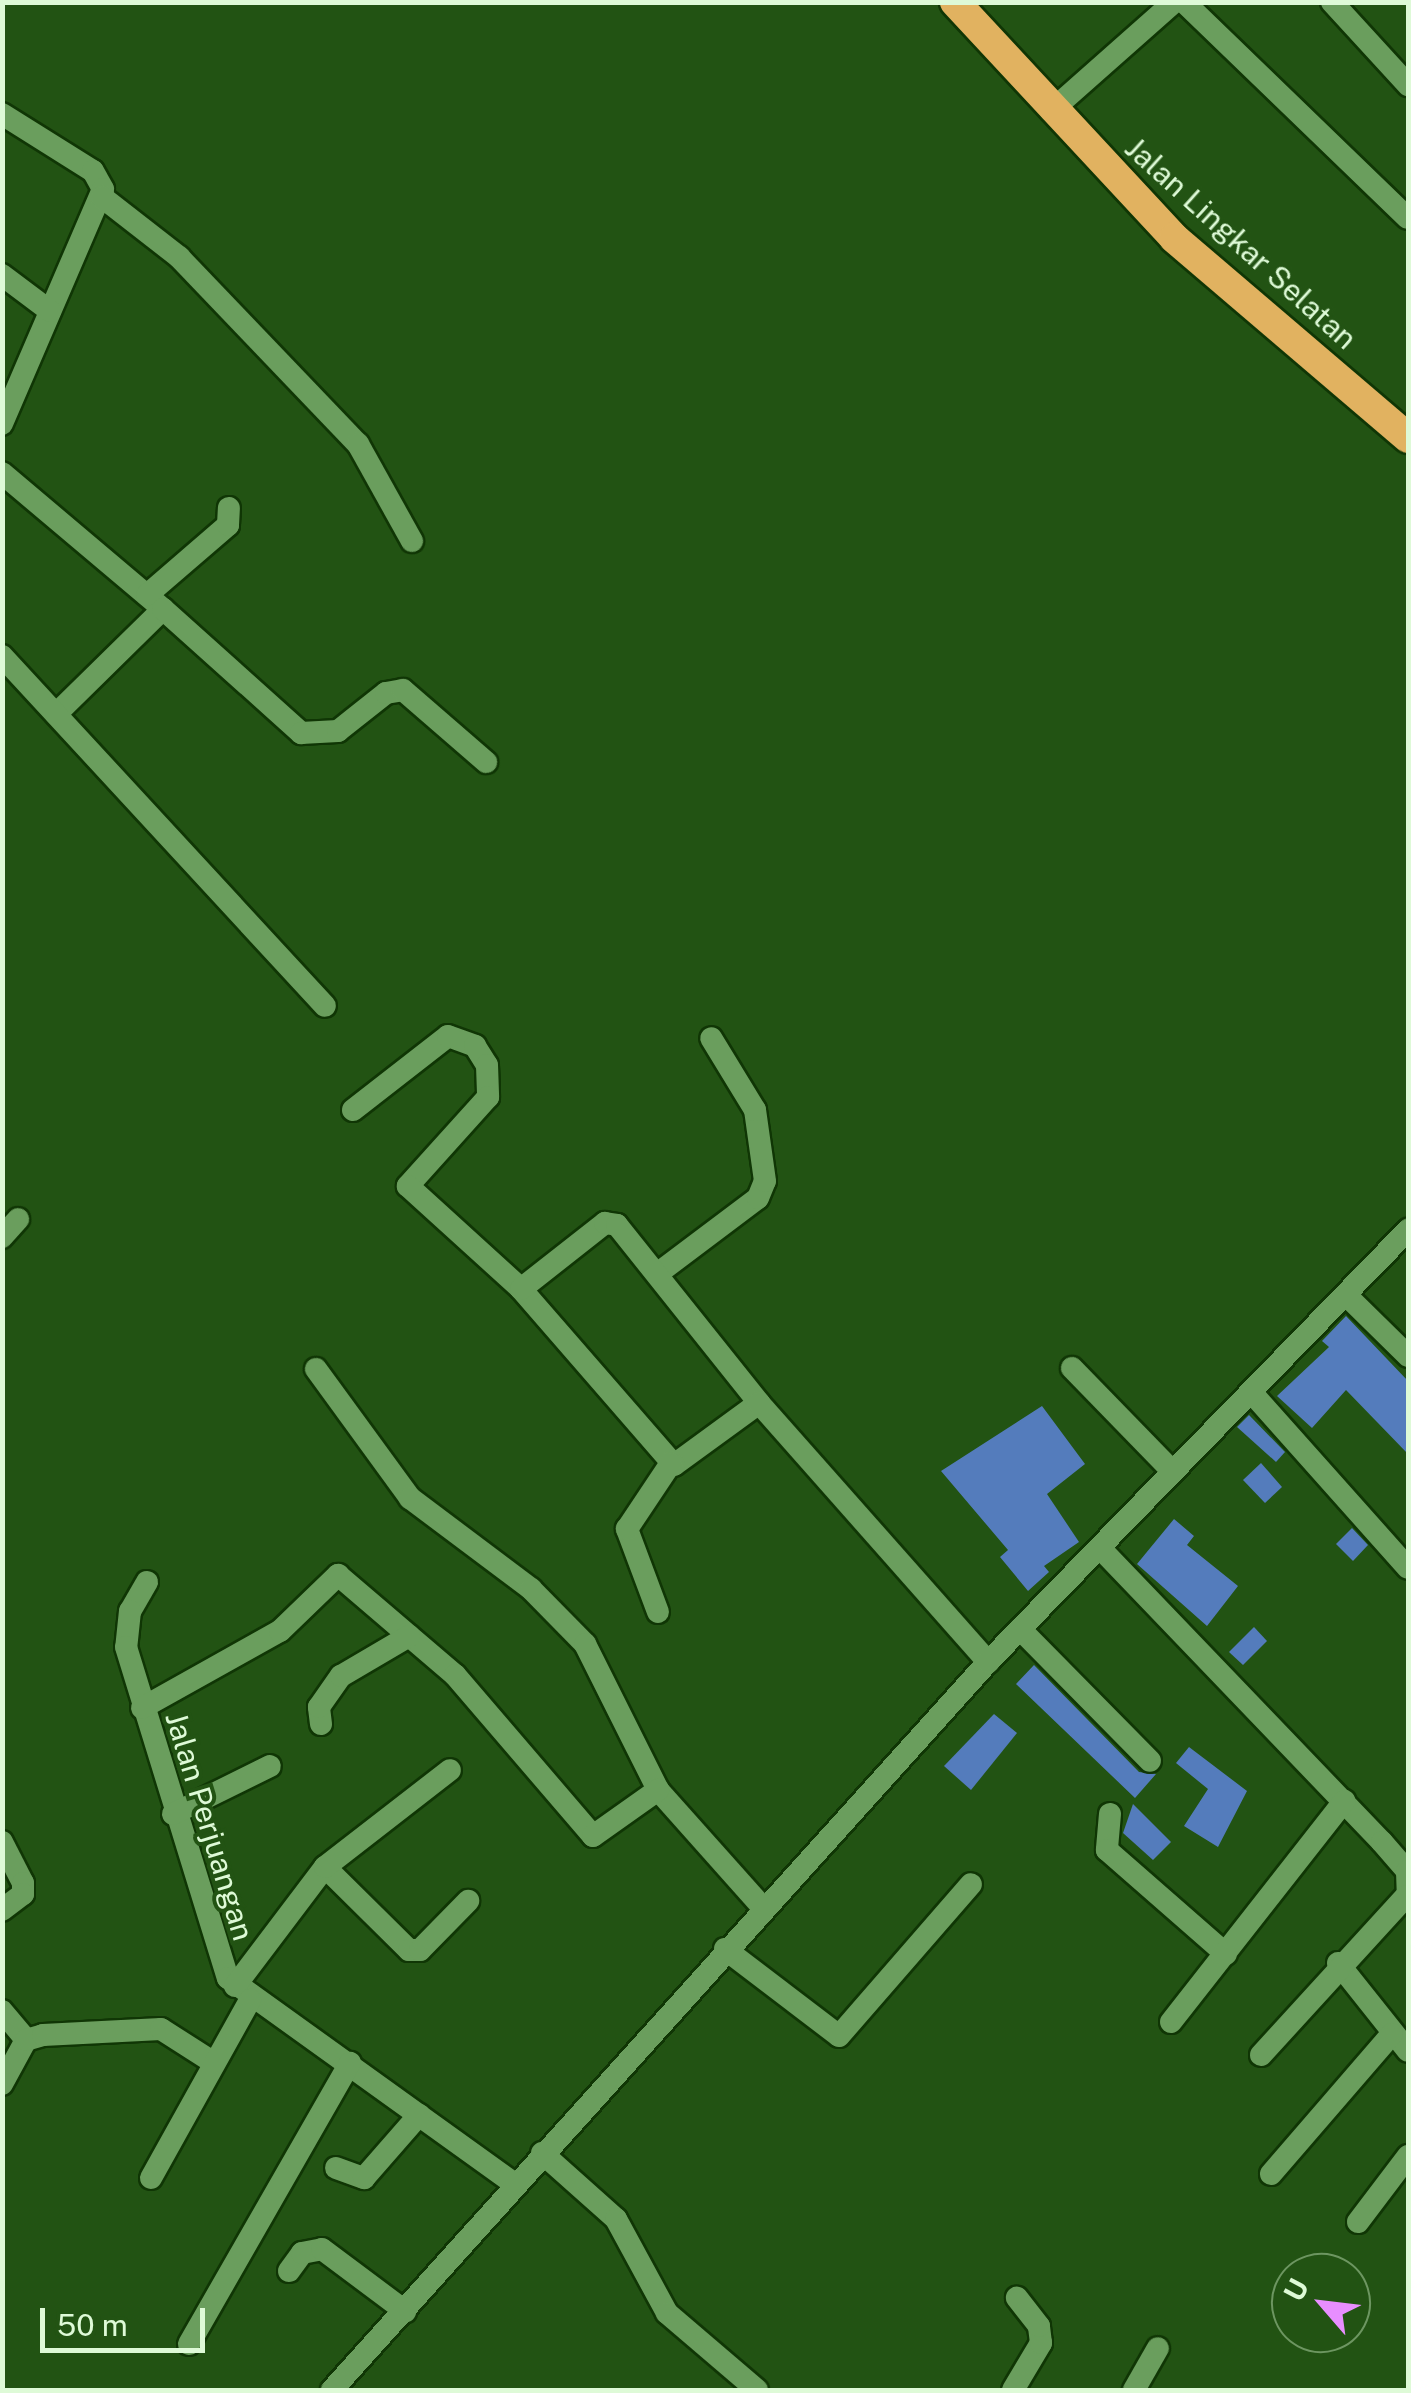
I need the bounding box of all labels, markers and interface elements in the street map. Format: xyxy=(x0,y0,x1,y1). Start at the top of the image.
street label: Jalan Lingkar Selatan xyxy=(1118,130,1364,356)
street label: Jalan Perjuangan xyxy=(158,1707,262,1945)
north arrow xyxy=(1271,2253,1371,2353)
text: U xyxy=(1277,2273,1315,2306)
scale bar xyxy=(45,2288,210,2350)
text: 50 m xyxy=(57,2307,128,2343)

